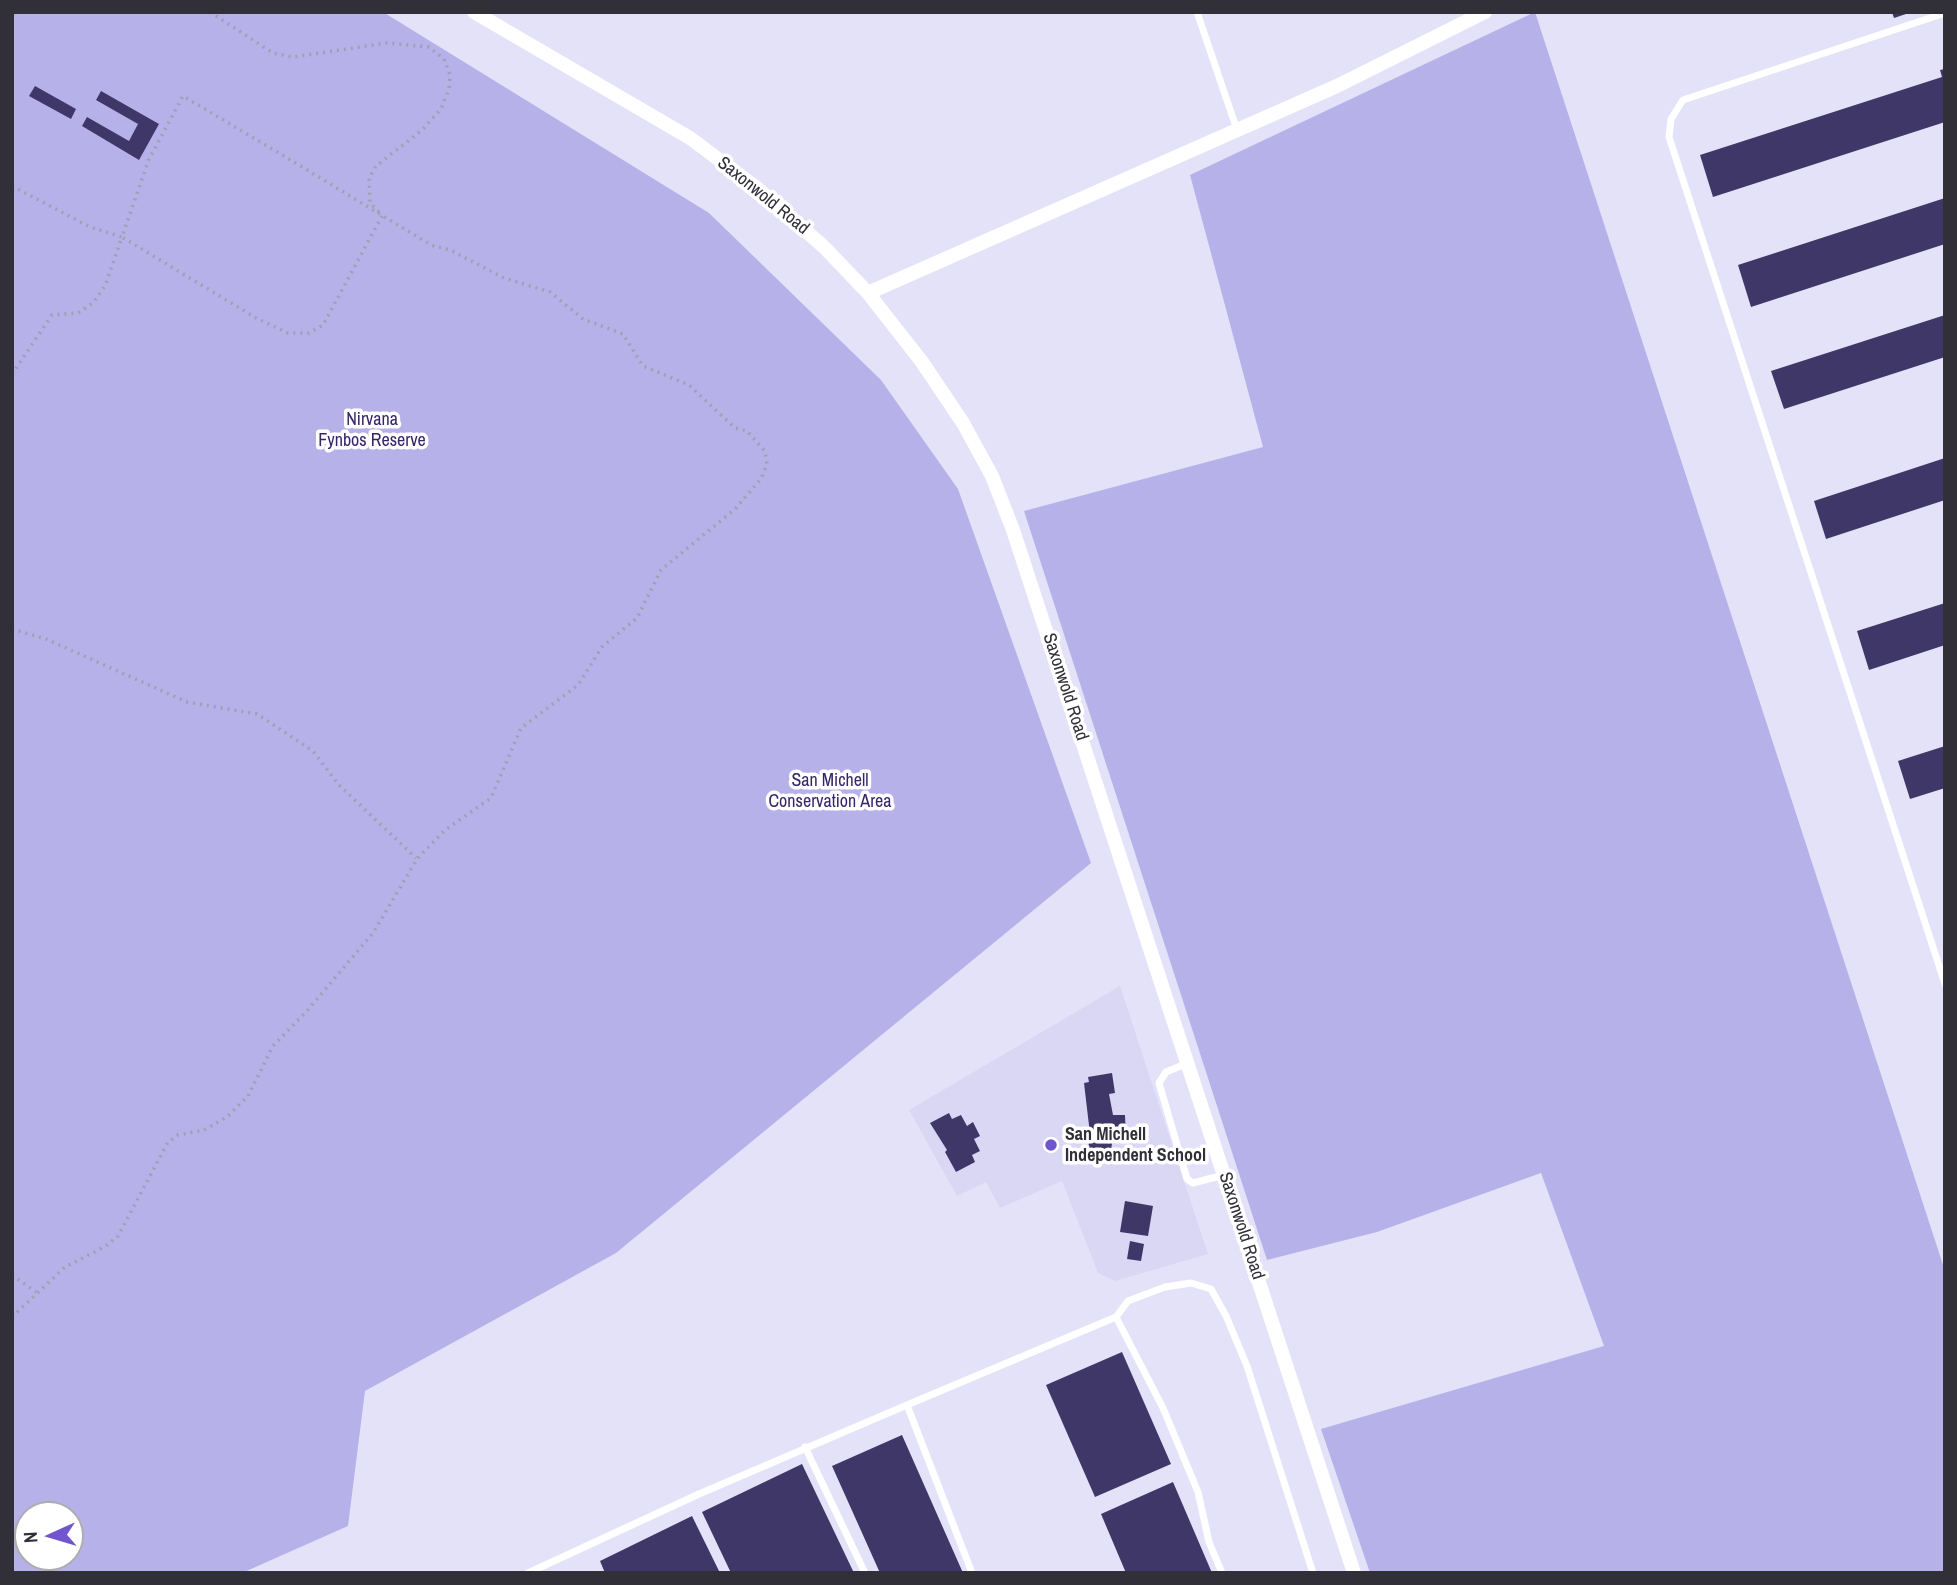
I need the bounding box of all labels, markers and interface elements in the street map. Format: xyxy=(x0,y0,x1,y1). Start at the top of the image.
street label: Saxonwold Road xyxy=(713,152,813,240)
park label: Nirvana Fynbos Reserve xyxy=(318,409,426,452)
street label: Saxonwold Road xyxy=(1037,631,1093,743)
park label: San Michell Conservation Area xyxy=(768,770,892,812)
place label: San Michell Independent School xyxy=(1065,1124,1206,1166)
marker: San Michell Independent School xyxy=(1043,1137,1059,1153)
street label: Saxonwold Road xyxy=(1213,1170,1269,1282)
north arrow xyxy=(14,1501,84,1571)
text: N xyxy=(17,1531,43,1544)

